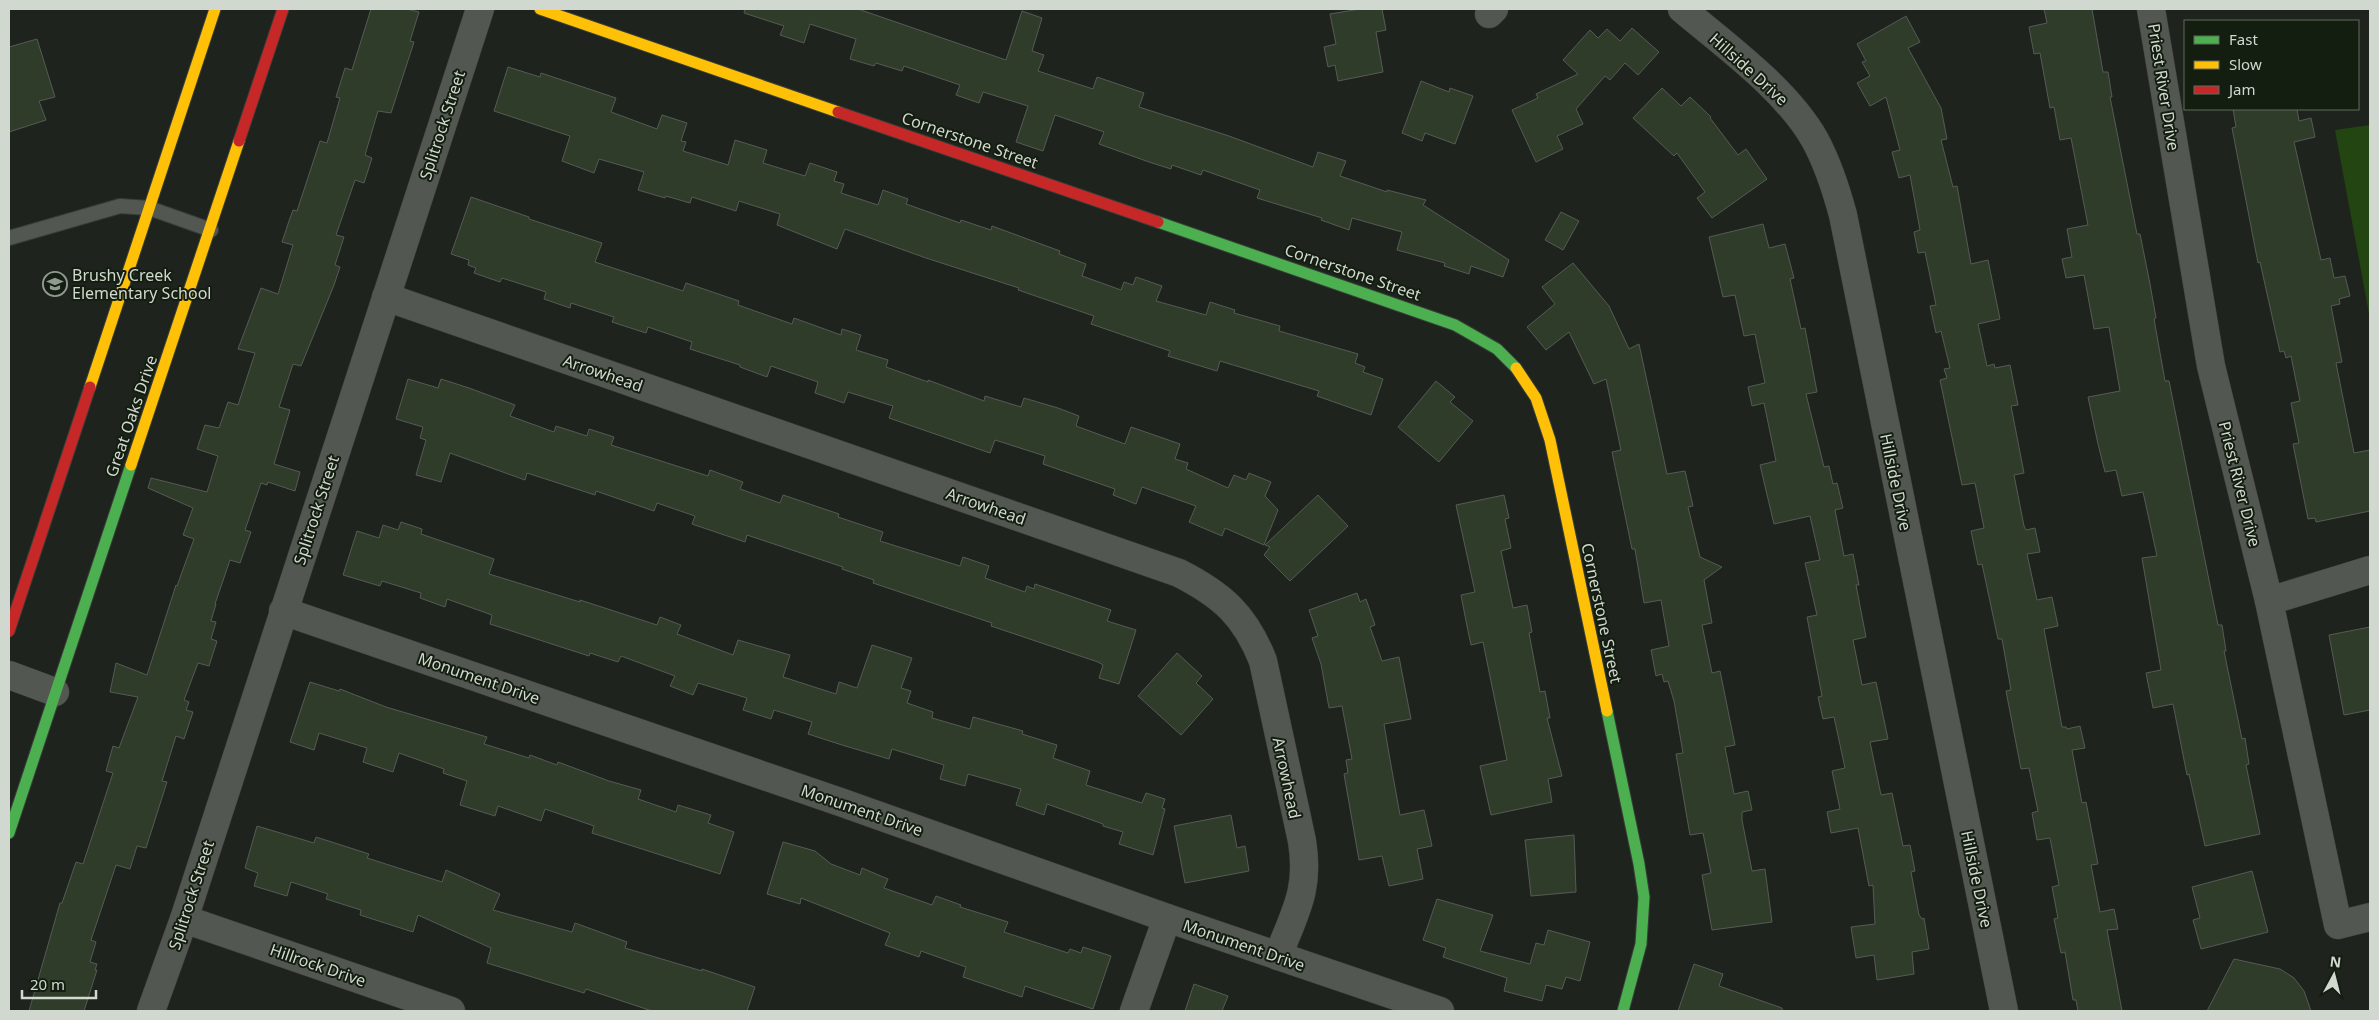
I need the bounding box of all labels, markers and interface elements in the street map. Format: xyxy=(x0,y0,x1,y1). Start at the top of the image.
legend xyxy=(2184,20,2359,110)
street label: Priest River Drive xyxy=(2143,22,2185,152)
street label: Hillside Drive xyxy=(1705,28,1793,110)
text: Fast xyxy=(2229,29,2258,49)
text: Slow xyxy=(2229,54,2262,74)
street label: Splitrock Street xyxy=(414,67,470,182)
text: Jam xyxy=(2227,79,2256,99)
street label: Cornerstone Street xyxy=(899,106,1041,174)
street label: Cornerstone Street xyxy=(1282,238,1424,306)
place label: Brushy Creek Elementary School xyxy=(72,264,211,304)
school or university icon: Brushy Creek Elementary School xyxy=(42,271,68,297)
street label: Arrowhead xyxy=(560,349,646,397)
street label: Great Oaks Drive xyxy=(100,352,162,480)
street label: Priest River Drive xyxy=(2214,419,2266,549)
street label: Hillside Drive xyxy=(1875,431,1917,533)
street label: Splitrock Street xyxy=(288,452,344,567)
street label: Arrowhead xyxy=(943,482,1029,530)
street label: Cornerstone Street xyxy=(1576,541,1628,685)
street label: Monument Drive xyxy=(415,647,543,709)
street label: Arrowhead xyxy=(1268,735,1306,821)
street label: Monument Drive xyxy=(798,779,926,841)
street label: Hillside Drive xyxy=(1956,828,1998,930)
street label: Splitrock Street xyxy=(163,837,219,952)
street label: Monument Drive xyxy=(1180,914,1308,976)
street label: Hillrock Drive xyxy=(267,938,369,992)
north arrow xyxy=(2309,950,2359,1000)
text: N xyxy=(2329,951,2342,972)
scale bar xyxy=(22,968,96,1000)
text: 20 m xyxy=(30,974,65,994)

